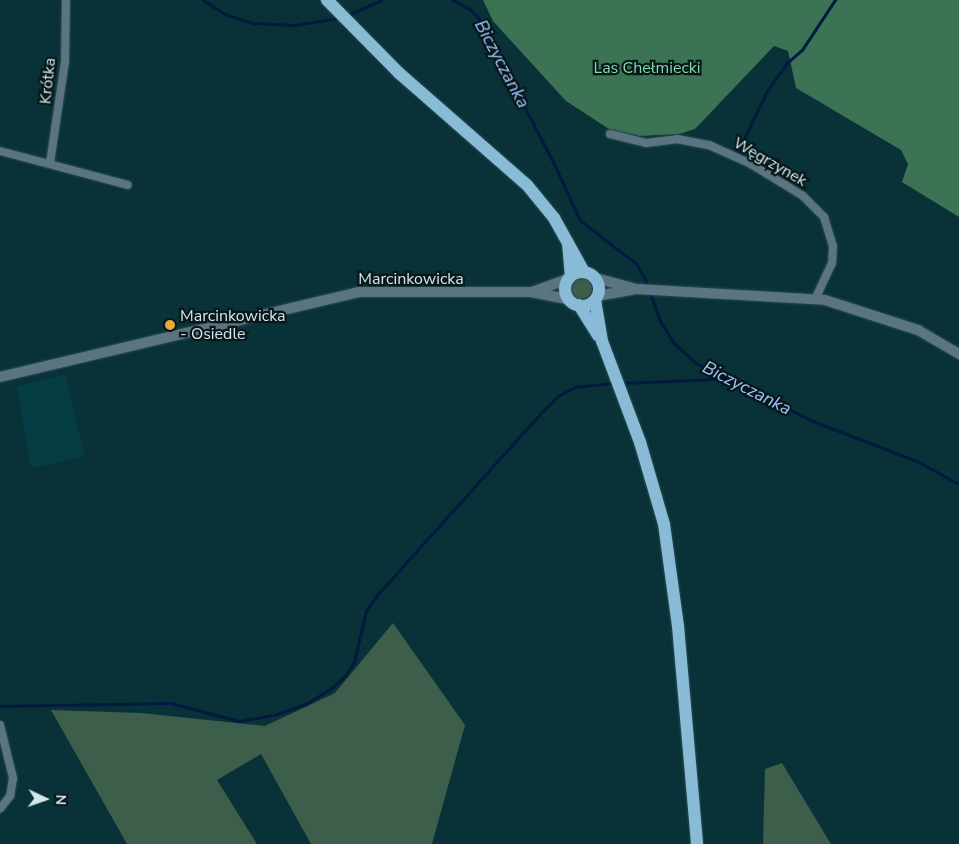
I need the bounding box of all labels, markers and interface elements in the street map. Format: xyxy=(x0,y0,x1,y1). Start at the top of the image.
water label: Biczyczanka xyxy=(470,16,534,112)
street label: Krótka xyxy=(36,57,60,105)
park label: Las Chełmiecki xyxy=(593,58,701,78)
street label: Węgrzynek xyxy=(730,133,810,191)
street label: Marcinkowicka xyxy=(358,269,464,289)
place label: Marcinkowicka - Osiedle xyxy=(180,306,286,344)
marker: Marcinkowicka - Osiedle xyxy=(164,319,176,331)
water label: Biczyczanka xyxy=(699,356,795,420)
north arrow xyxy=(20,774,70,824)
text: N xyxy=(51,794,70,806)

